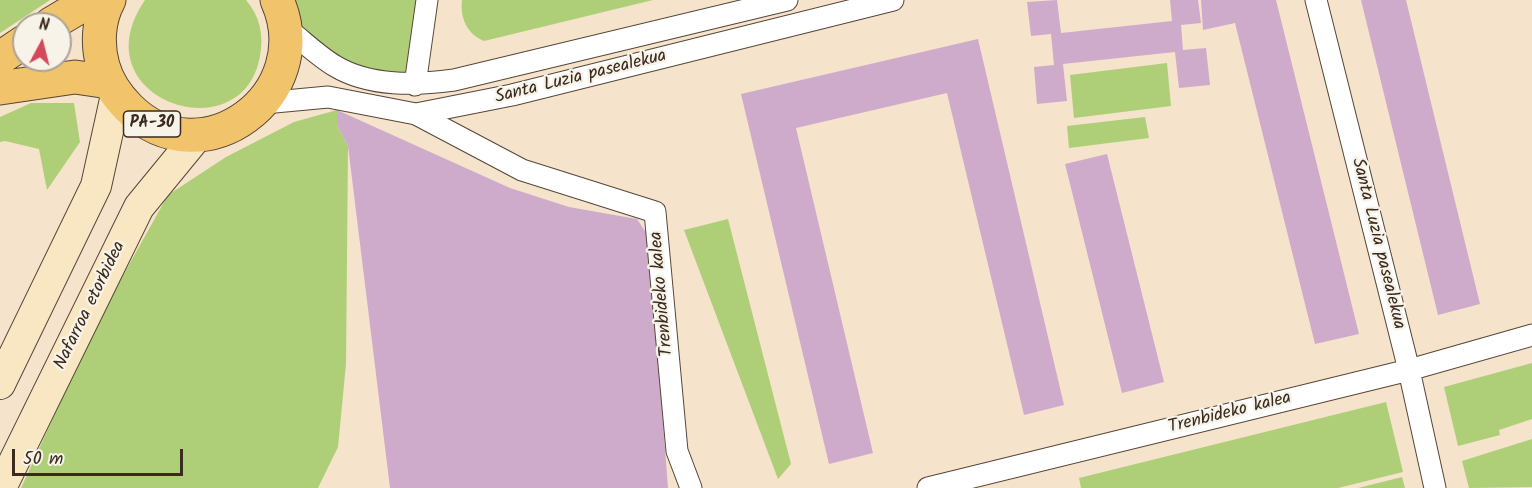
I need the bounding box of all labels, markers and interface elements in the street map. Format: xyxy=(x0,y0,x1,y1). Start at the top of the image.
north arrow xyxy=(12,12,72,72)
text: N xyxy=(37,13,51,39)
street label: Santa Luzia pasealekua xyxy=(493,46,669,110)
road number: PA-30 xyxy=(124,111,180,137)
street label: Santa Luzia pasealekua xyxy=(1345,156,1409,332)
street label: Trenbideko kalea xyxy=(647,230,679,358)
street label: Nafarroa etorbidea xyxy=(51,238,131,374)
street label: Trenbideko kalea xyxy=(1166,388,1294,440)
scale bar xyxy=(15,437,186,475)
text: 50 m xyxy=(23,445,63,474)

